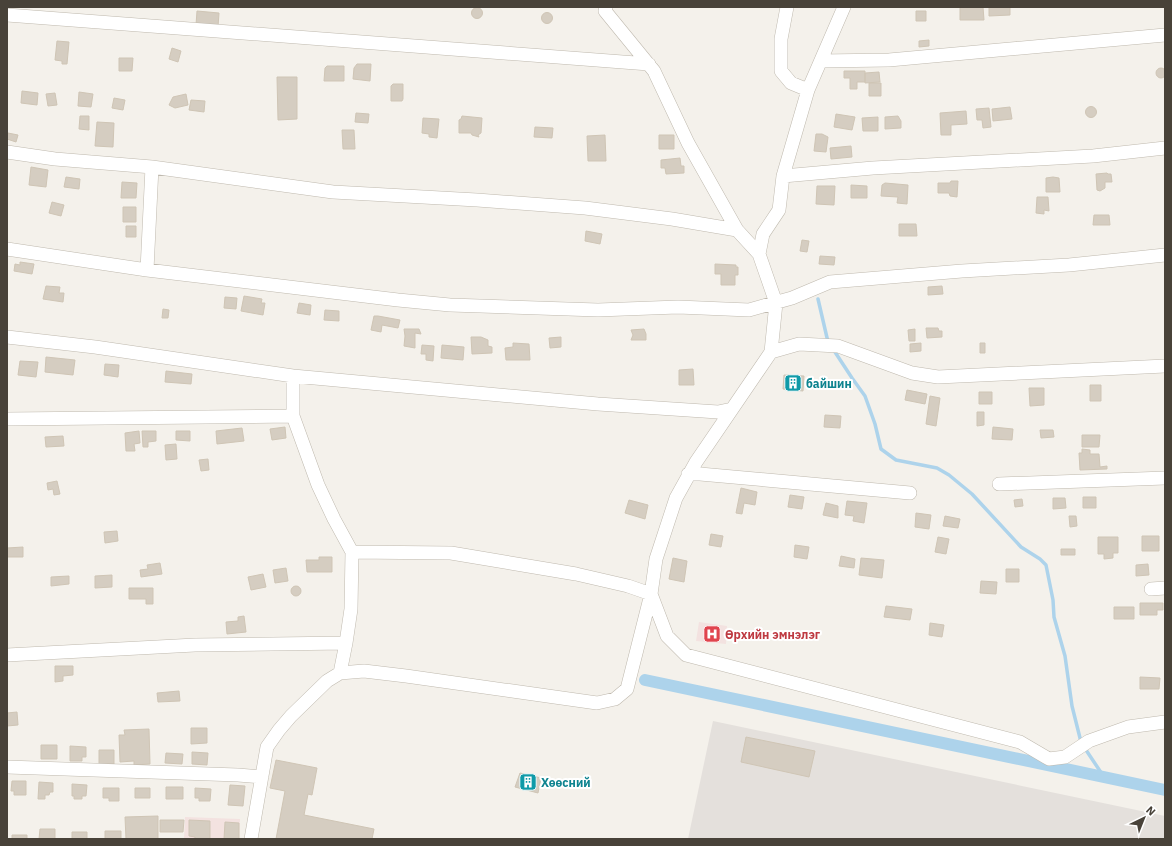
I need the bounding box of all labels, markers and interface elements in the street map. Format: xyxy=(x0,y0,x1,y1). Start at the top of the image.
building icon: байшин xyxy=(783,373,803,393)
place label: байшин xyxy=(806,376,852,391)
hospital icon: Өрхийн эмнэлэг xyxy=(702,624,722,644)
place label: Өрхийн эмнэлэг xyxy=(725,627,821,642)
building icon: Хөөсний xyxy=(518,772,538,792)
place label: Хөөсний xyxy=(541,775,591,790)
north arrow xyxy=(1124,798,1164,838)
text: N xyxy=(1143,803,1159,819)

